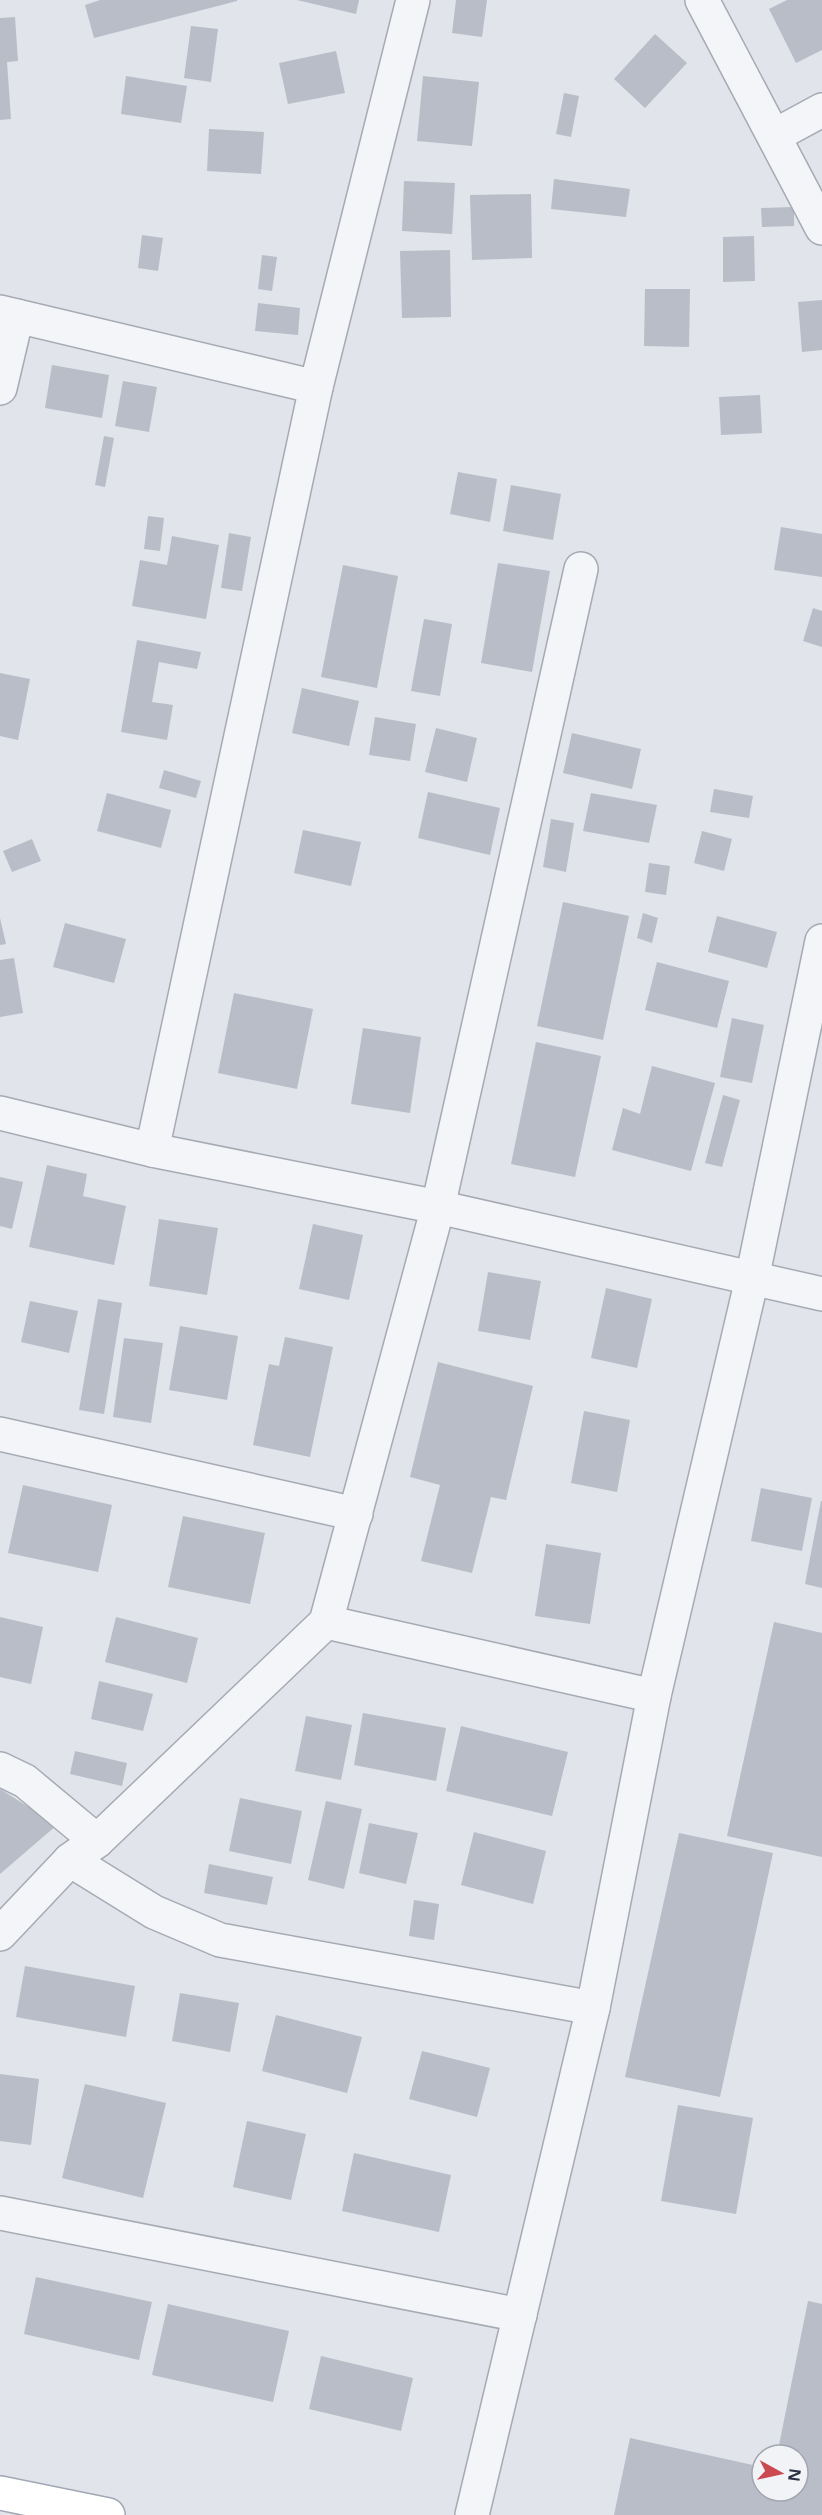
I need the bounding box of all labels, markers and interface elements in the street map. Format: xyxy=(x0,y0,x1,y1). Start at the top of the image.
north arrow xyxy=(750,2443,810,2503)
text: N xyxy=(783,2467,807,2483)

